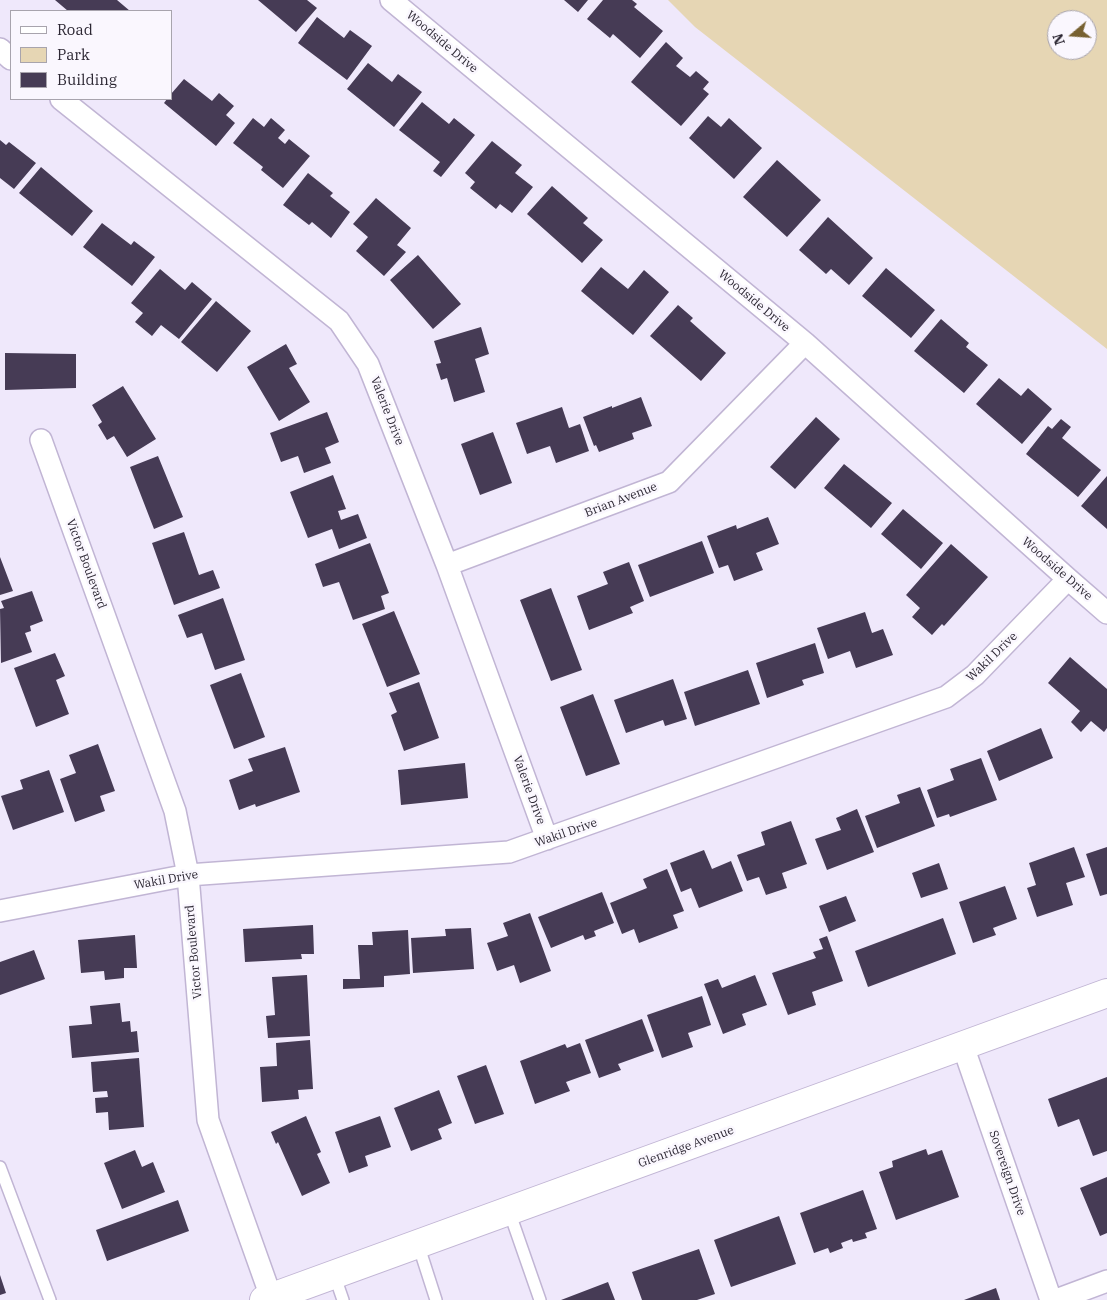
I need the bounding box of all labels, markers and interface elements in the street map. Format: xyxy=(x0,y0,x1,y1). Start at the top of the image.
street label: Woodside Drive xyxy=(403,8,481,76)
legend xyxy=(10,10,172,100)
north arrow xyxy=(1047,10,1097,60)
text: Road xyxy=(57,20,93,39)
text: N xyxy=(1048,31,1069,47)
text: Park xyxy=(57,45,90,64)
text: Building xyxy=(57,70,117,89)
street label: Woodside Drive xyxy=(715,267,793,335)
street label: Valerie Drive xyxy=(367,375,407,447)
street label: Brian Avenue xyxy=(583,480,659,520)
street label: Victor Boulevard xyxy=(63,517,109,611)
street label: Woodside Drive xyxy=(1019,535,1095,603)
street label: Wakil Drive xyxy=(964,629,1020,685)
street label: Valerie Drive xyxy=(510,754,548,826)
street label: Wakil Drive xyxy=(533,816,599,850)
street label: Wakil Drive xyxy=(133,867,199,893)
street label: Victor Boulevard xyxy=(183,904,205,1000)
street label: Glenridge Avenue xyxy=(636,1123,736,1171)
street label: Sovereign Drive xyxy=(986,1128,1028,1218)

